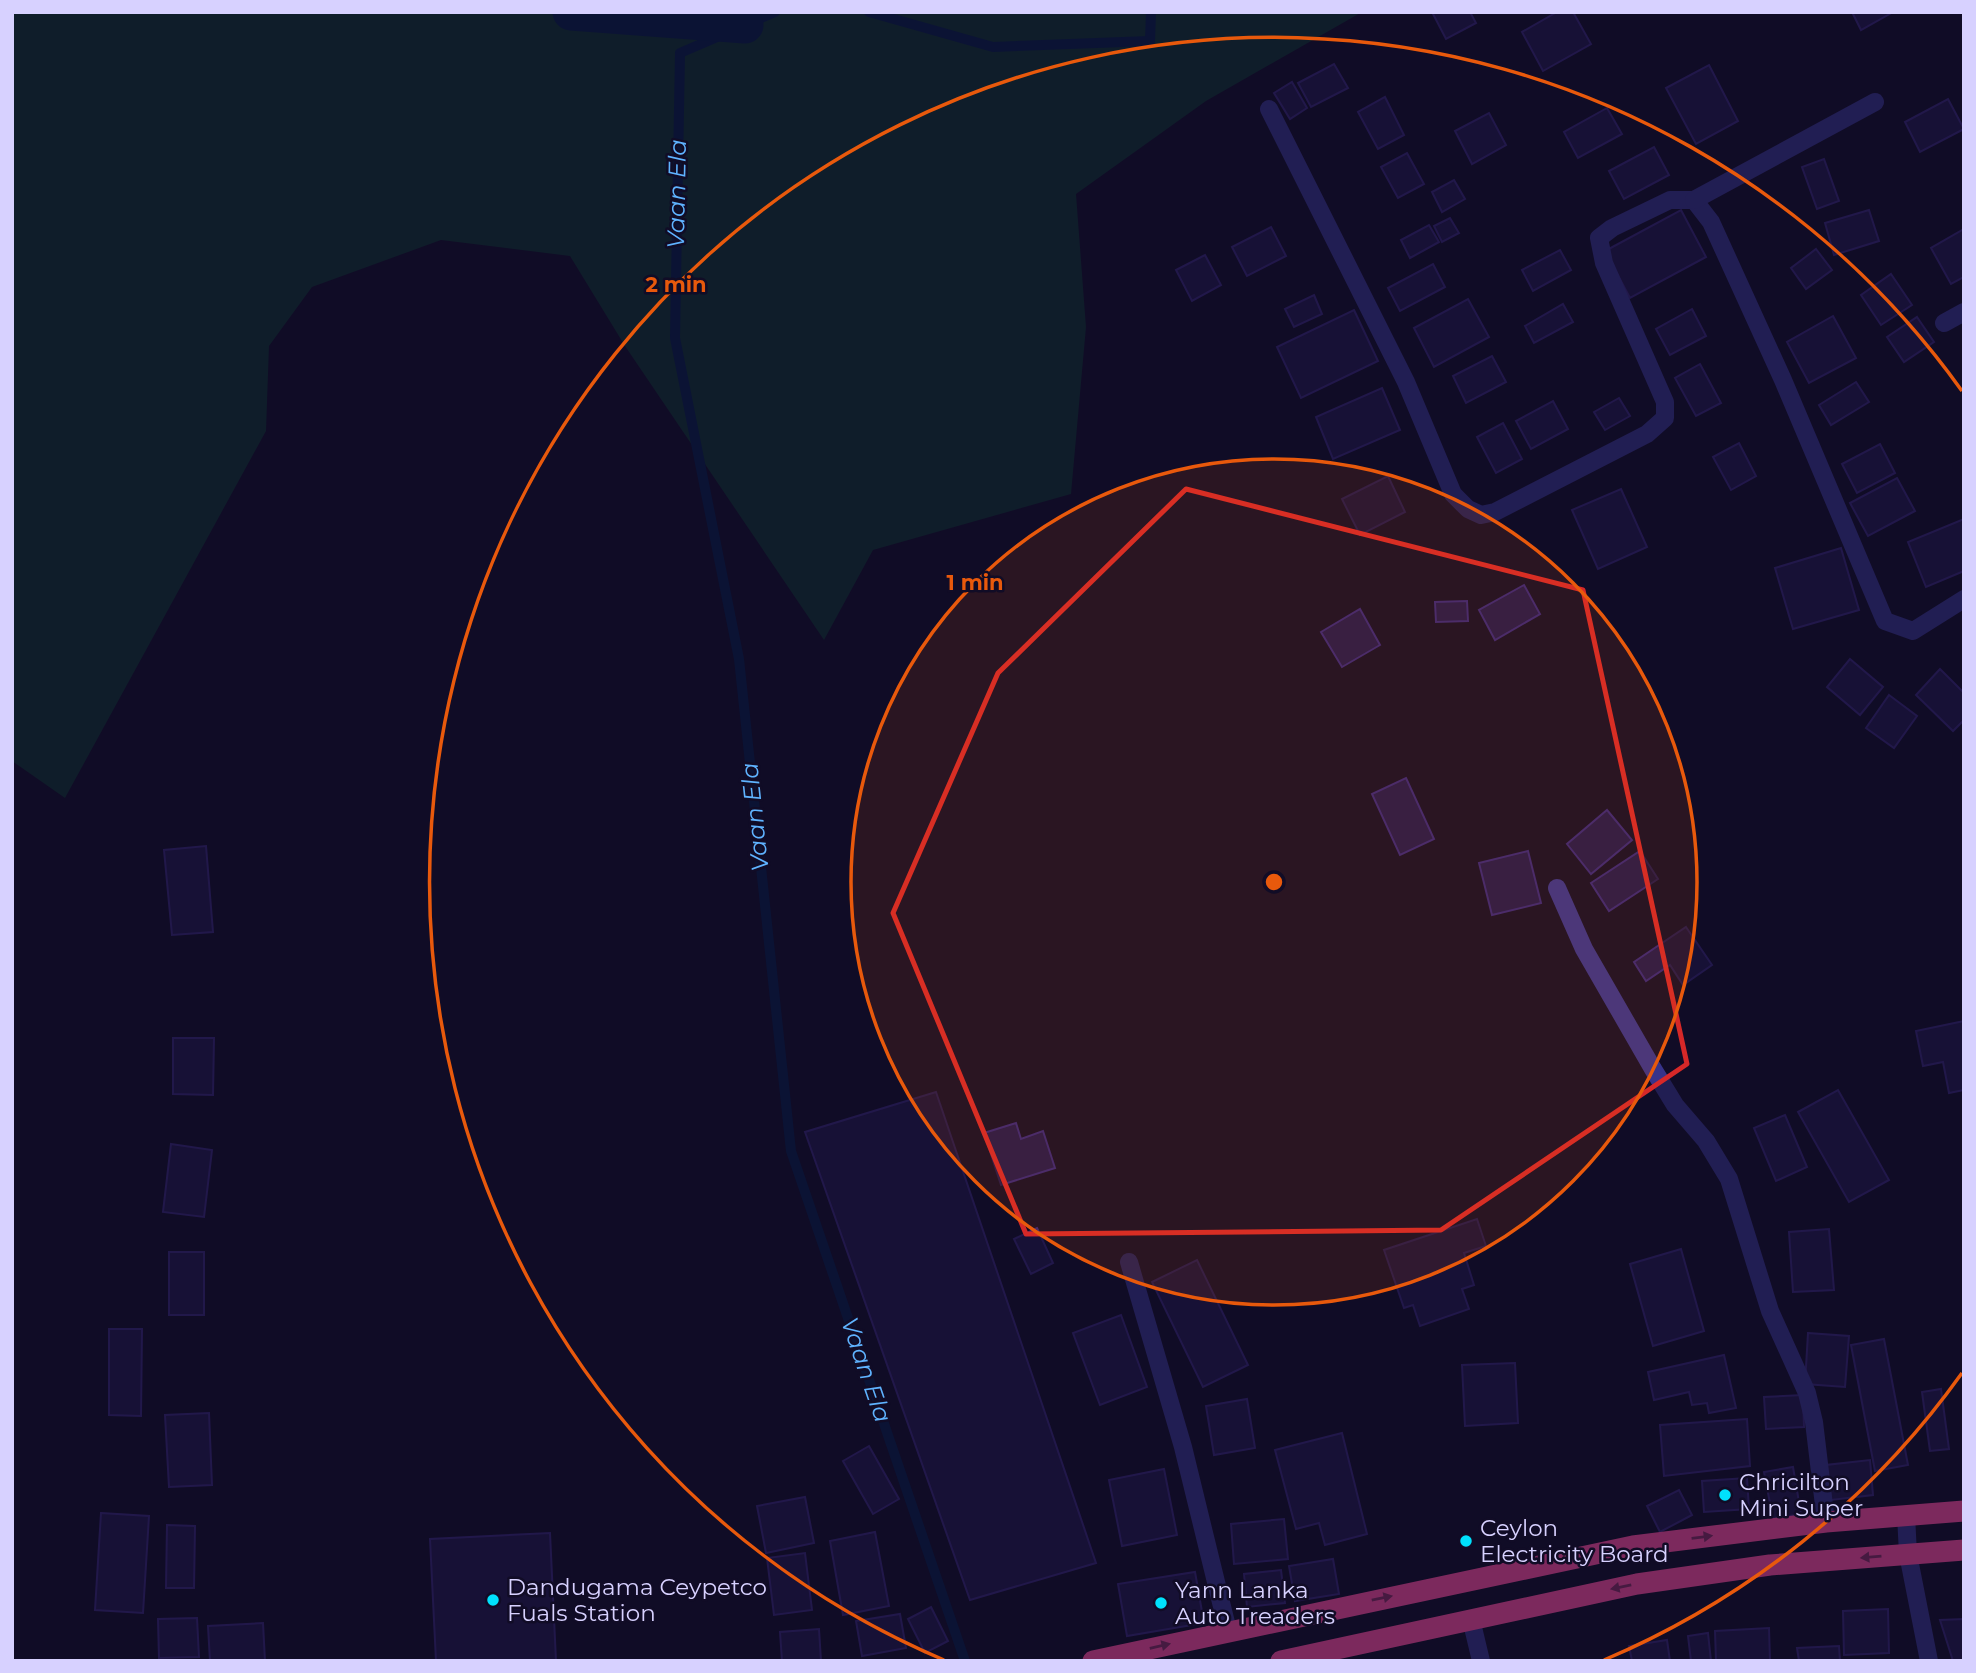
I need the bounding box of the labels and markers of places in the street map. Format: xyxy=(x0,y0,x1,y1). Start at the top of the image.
centre of rings xyxy=(1262,870,1286,894)
place label: Chricilton Mini Super xyxy=(1739,1468,1863,1522)
marker: Chricilton Mini Super xyxy=(1717,1487,1733,1503)
place label: Ceylon Electricity Board xyxy=(1480,1514,1669,1568)
marker: Ceylon Electricity Board xyxy=(1458,1533,1474,1549)
place label: Dandugama Ceypetco Fuals Station xyxy=(507,1573,767,1627)
place label: Yann Lanka Auto Treaders xyxy=(1175,1576,1335,1630)
marker: Dandugama Ceypetco Fuals Station xyxy=(485,1592,501,1608)
marker: Yann Lanka Auto Treaders xyxy=(1153,1595,1169,1611)

